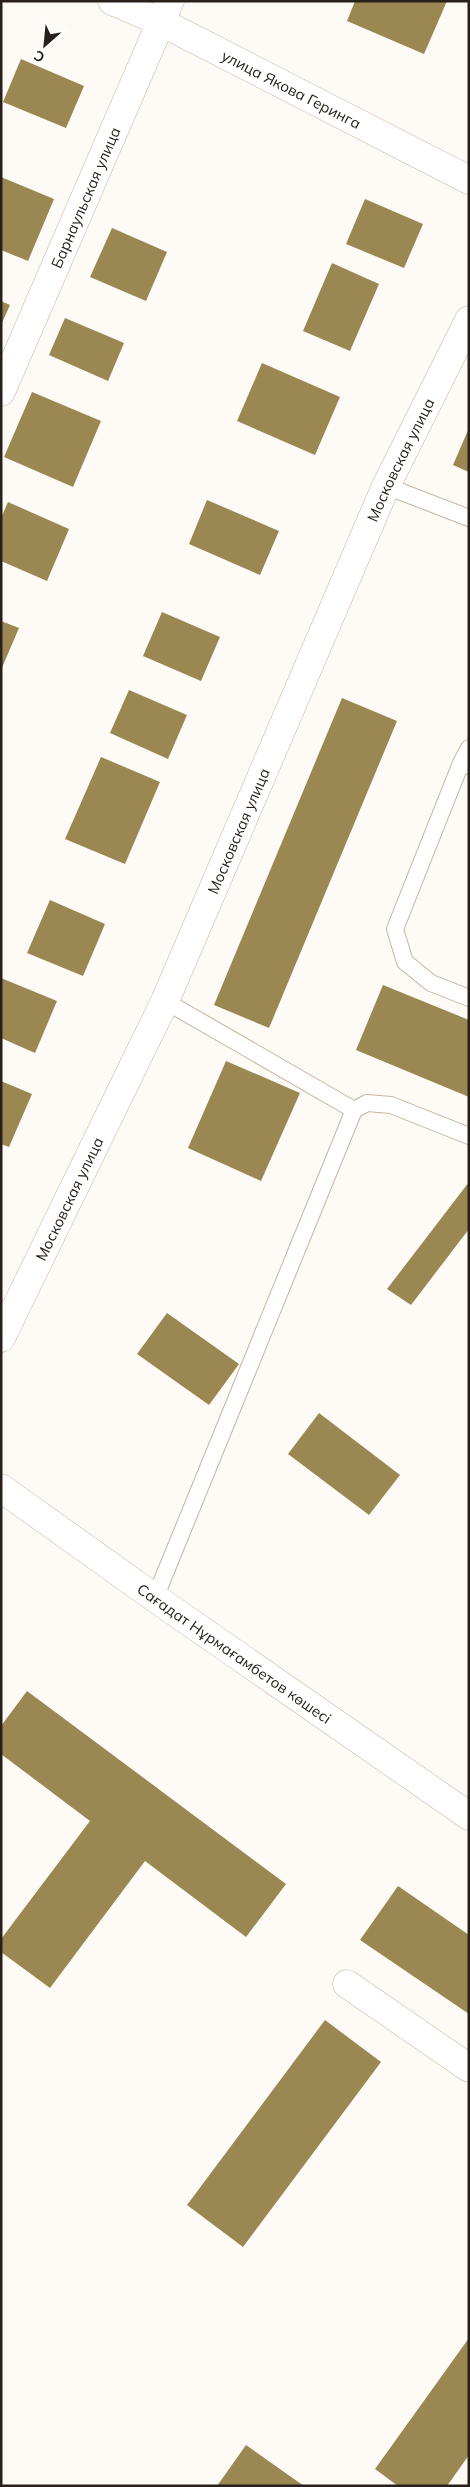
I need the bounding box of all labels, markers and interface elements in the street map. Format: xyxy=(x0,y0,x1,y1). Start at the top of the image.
north arrow xyxy=(20,20,70,70)
street label: улица Якова Геринга xyxy=(219,45,364,133)
text: С xyxy=(31,46,47,67)
street label: Барнаульская улица xyxy=(46,124,124,271)
street label: Московская улица xyxy=(362,395,438,524)
street label: Московская улица xyxy=(203,765,273,897)
street label: Московская улица xyxy=(31,1134,107,1264)
street label: Сағадат Нұрмағамбетов көшесі xyxy=(134,1579,335,1727)

